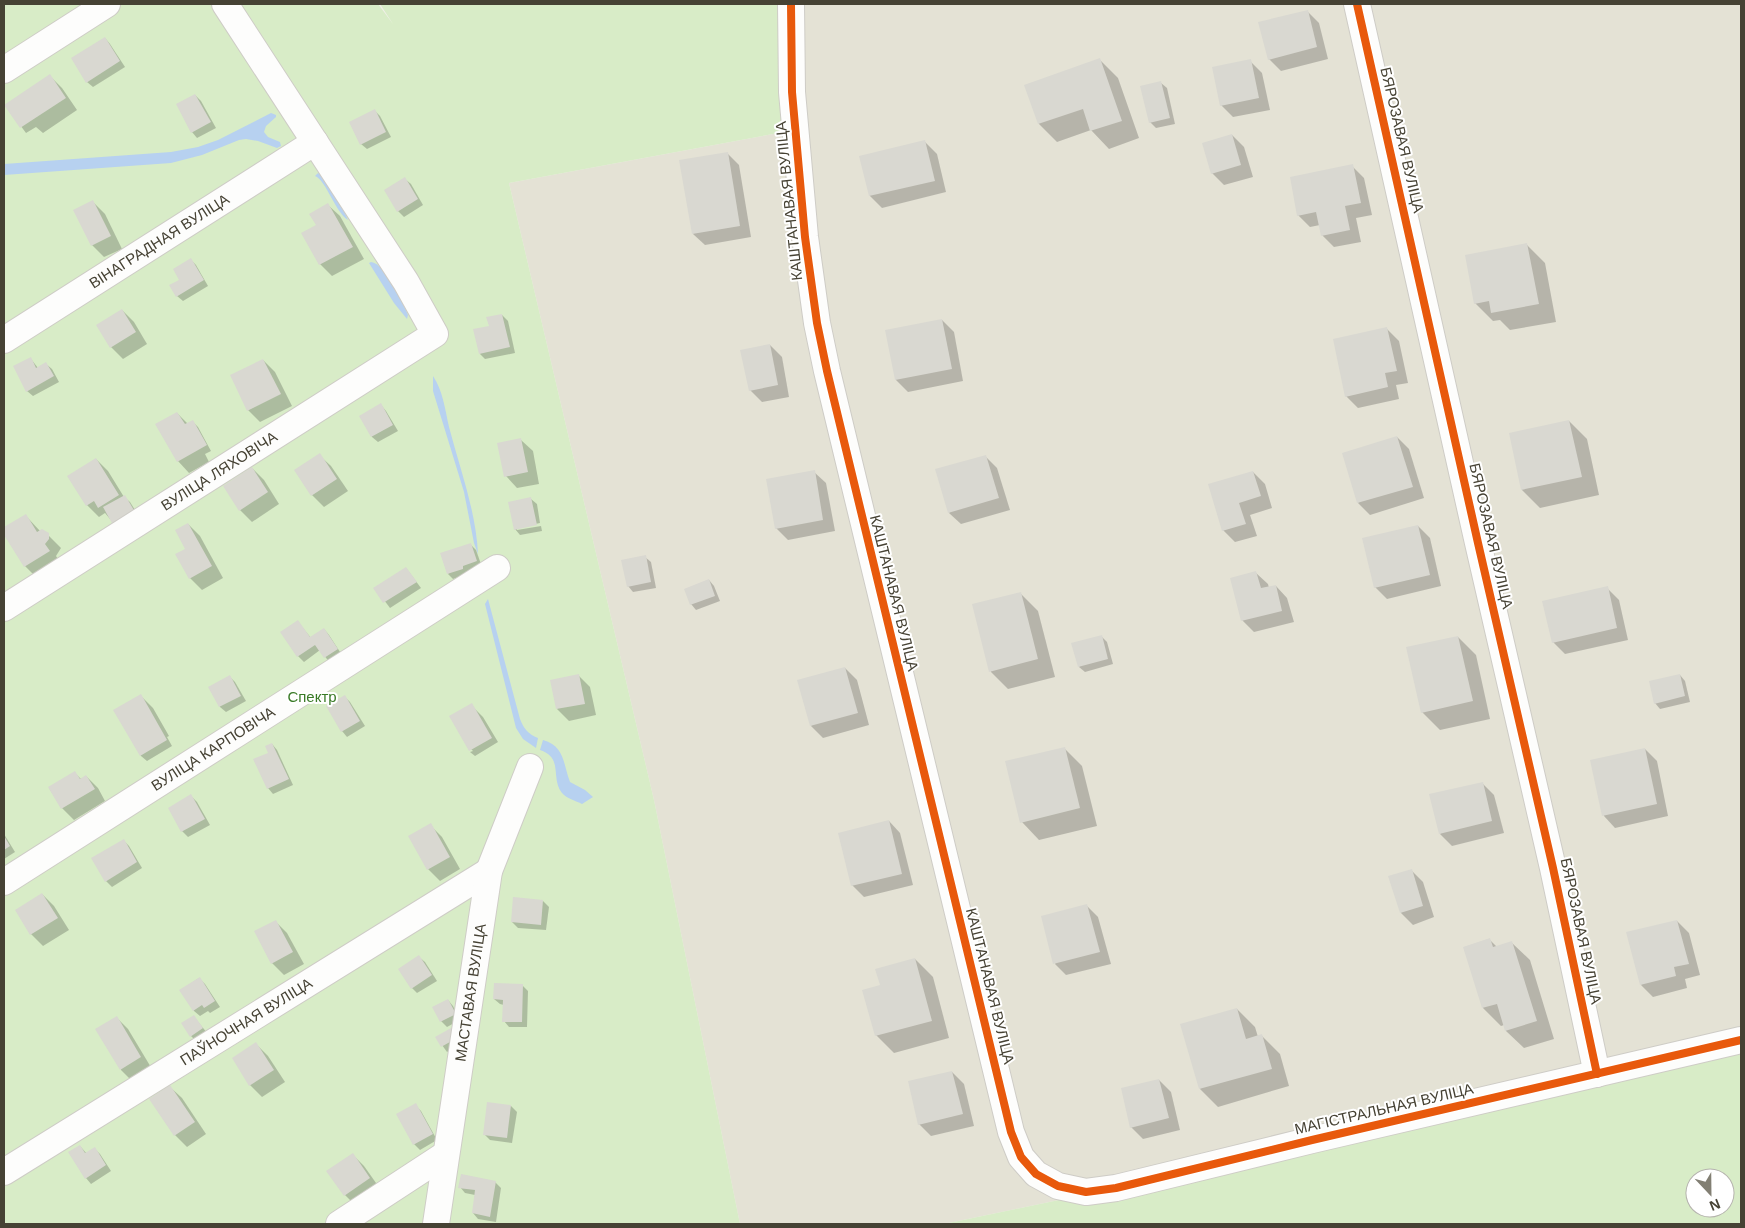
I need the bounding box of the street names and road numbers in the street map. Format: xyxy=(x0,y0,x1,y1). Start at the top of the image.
street label: БЯРОЗАВАЯ ВУЛІЦА xyxy=(1377,65,1428,214)
street label: КАШТАНАВАЯ ВУЛІЦА xyxy=(772,121,805,282)
street label: ВІНАГРАДНАЯ ВУЛІЦА xyxy=(86,190,232,292)
street label: ВУЛІЦА ЛЯХОВІЧА xyxy=(158,428,280,514)
street label: БЯРОЗАВАЯ ВУЛІЦА xyxy=(1466,461,1517,610)
street label: КАШТАНАВАЯ ВУЛІЦА xyxy=(867,513,922,673)
street label: ВУЛІЦА КАРПОВІЧА xyxy=(148,703,278,794)
street label: БЯРОЗАВАЯ ВУЛІЦА xyxy=(1558,856,1605,1006)
street label: КАШТАНАВАЯ ВУЛІЦА xyxy=(963,906,1018,1066)
street label: МАСТАВАЯ ВУЛІЦА xyxy=(451,922,489,1063)
street label: ПАЎНОЧНАЯ ВУЛІЦА xyxy=(177,974,315,1069)
street label: МАГІСТРАЛЬНАЯ ВУЛІЦА xyxy=(1293,1080,1475,1137)

